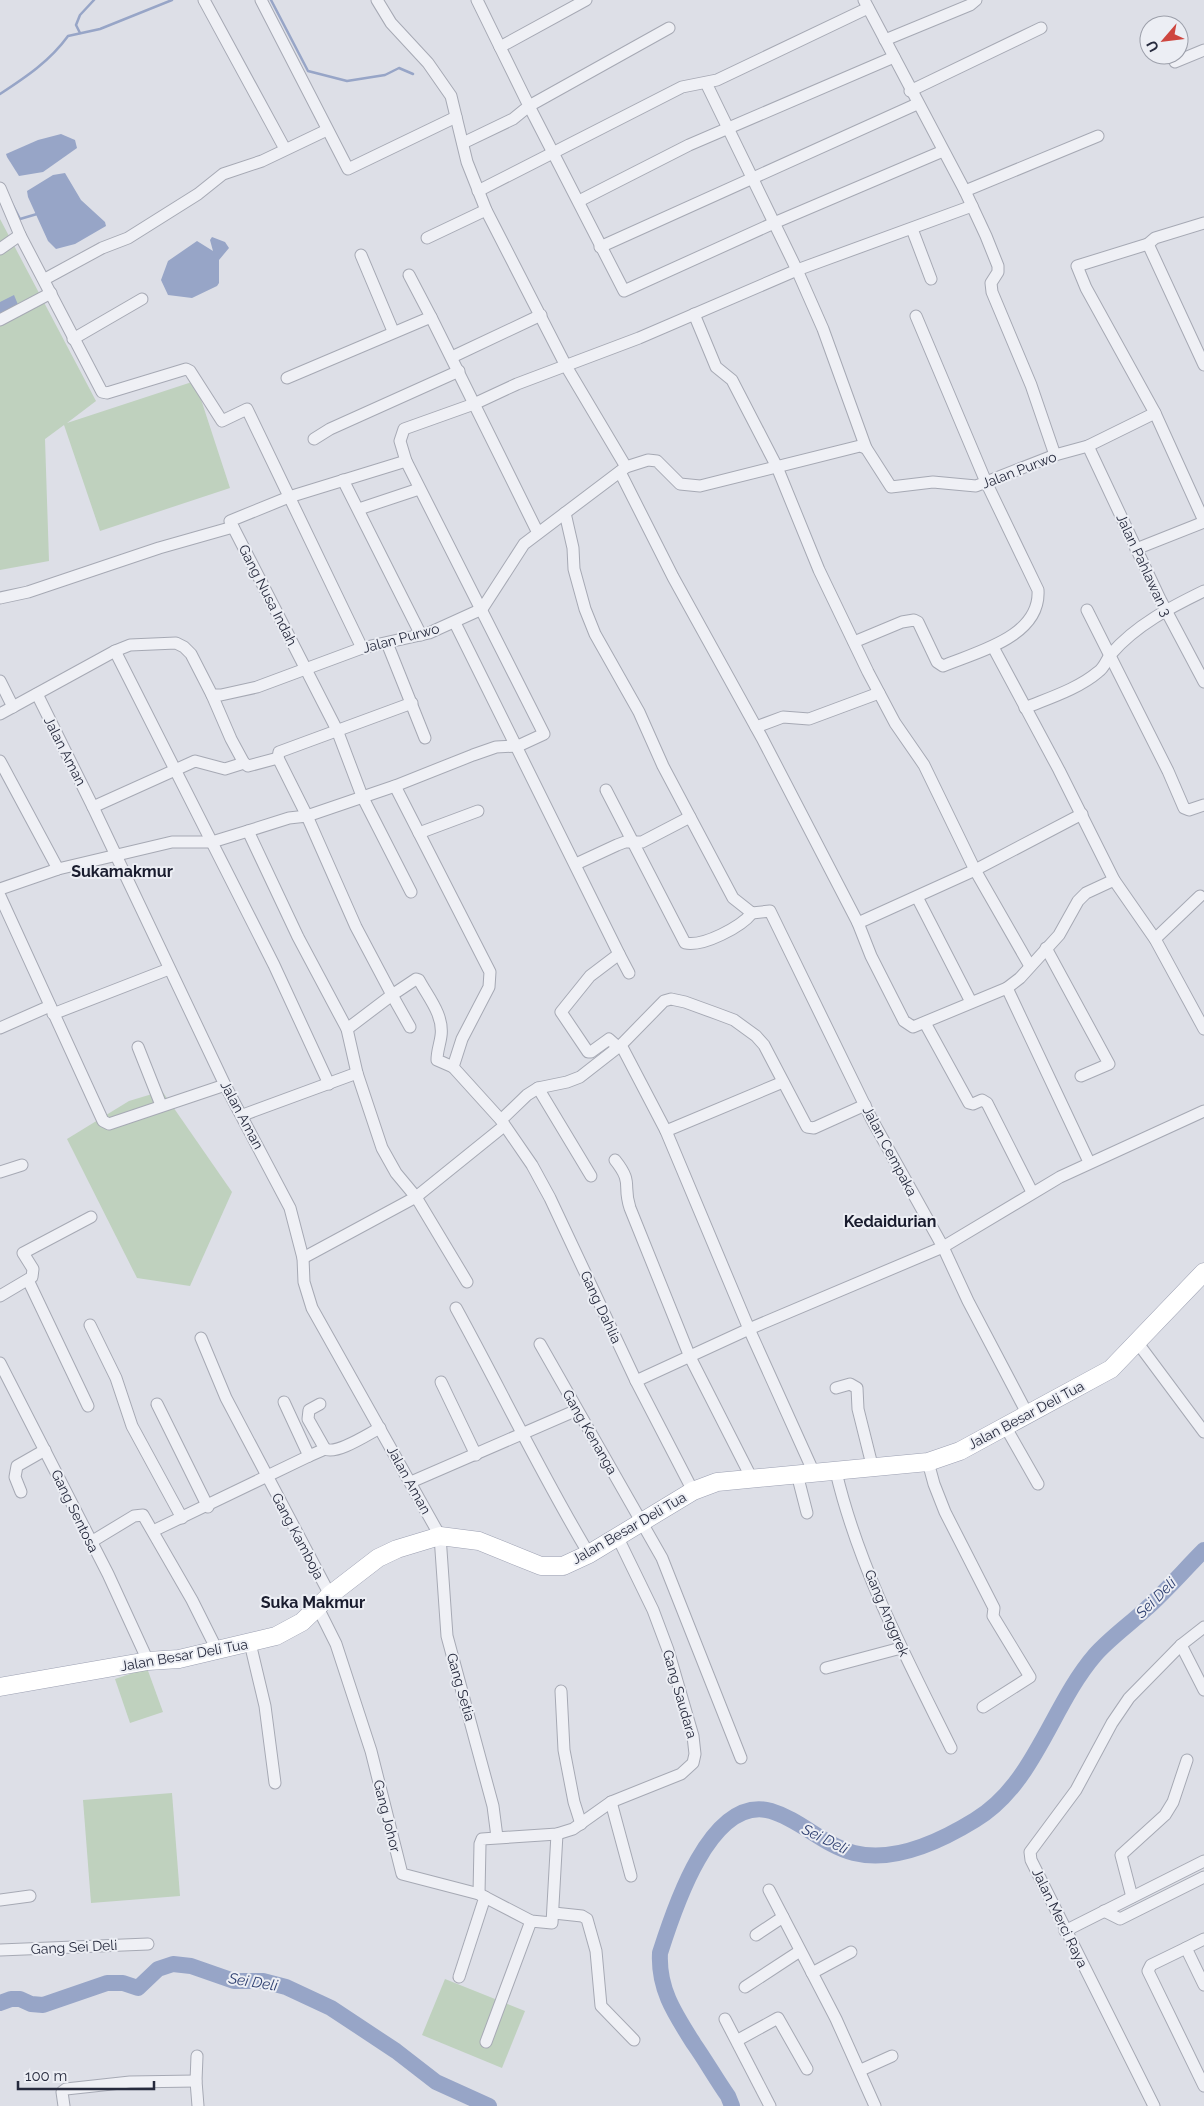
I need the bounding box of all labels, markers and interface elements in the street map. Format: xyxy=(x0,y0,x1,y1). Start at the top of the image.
north arrow xyxy=(1139,15,1189,65)
text: U xyxy=(1143,38,1162,54)
street label: Jalan Purwo xyxy=(979,448,1059,492)
street label: Jalan Pahlawan 3 xyxy=(1113,511,1175,619)
street label: Gang Nusa Indah xyxy=(236,542,300,648)
street label: Jalan Purwo xyxy=(361,620,441,656)
street label: Jalan Aman xyxy=(41,714,89,788)
district label: Sukamakmur xyxy=(71,862,173,881)
street label: Jalan Aman xyxy=(217,1078,267,1152)
street label: Jalan Cempaka xyxy=(860,1103,920,1199)
district label: Kedaidurian xyxy=(844,1212,936,1231)
street label: Gang Dahlia xyxy=(577,1268,625,1346)
street label: Jalan Besar Deli Tua xyxy=(965,1378,1087,1452)
street label: Gang Kenanga xyxy=(559,1387,621,1477)
street label: Jalan Aman xyxy=(384,1443,434,1517)
street label: Gang Sentosa xyxy=(48,1467,102,1555)
street label: Jalan Besar Deli Tua xyxy=(569,1489,689,1567)
street label: Gang Kamboja xyxy=(269,1490,327,1582)
street label: Gang Anggrek xyxy=(861,1567,913,1659)
water label: Sei Deli xyxy=(1132,1574,1180,1622)
district label: Suka Makmur xyxy=(261,1593,365,1612)
street label: Jalan Besar Deli Tua xyxy=(119,1636,249,1674)
street label: Gang Saudara xyxy=(660,1648,700,1740)
street label: Gang Setia xyxy=(444,1651,478,1723)
street label: Gang Johor xyxy=(370,1778,404,1854)
water label: Sei Deli xyxy=(798,1820,852,1858)
street label: Jalan Merci Raya xyxy=(1029,1866,1091,1970)
street label: Gang Sei Deli xyxy=(30,1937,118,1957)
water label: Sei Deli xyxy=(226,1969,280,1995)
scale bar xyxy=(18,2058,154,2090)
text: 100 m xyxy=(25,2067,67,2085)

